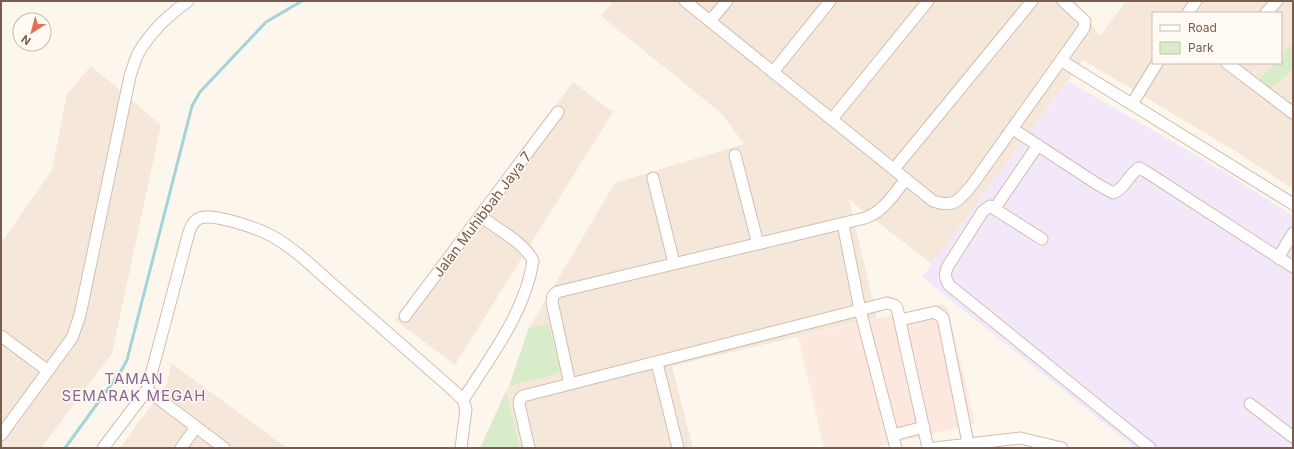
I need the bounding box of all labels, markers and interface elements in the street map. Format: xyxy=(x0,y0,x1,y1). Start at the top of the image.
north arrow xyxy=(12,12,52,52)
legend xyxy=(1152,12,1282,64)
text: Road xyxy=(1188,20,1217,35)
text: N xyxy=(19,32,34,48)
text: Park xyxy=(1188,40,1214,55)
street label: Jalan Muhibbah Jaya 7 xyxy=(429,148,535,280)
district label: TAMAN SEMARAK MEGAH xyxy=(62,369,206,405)

